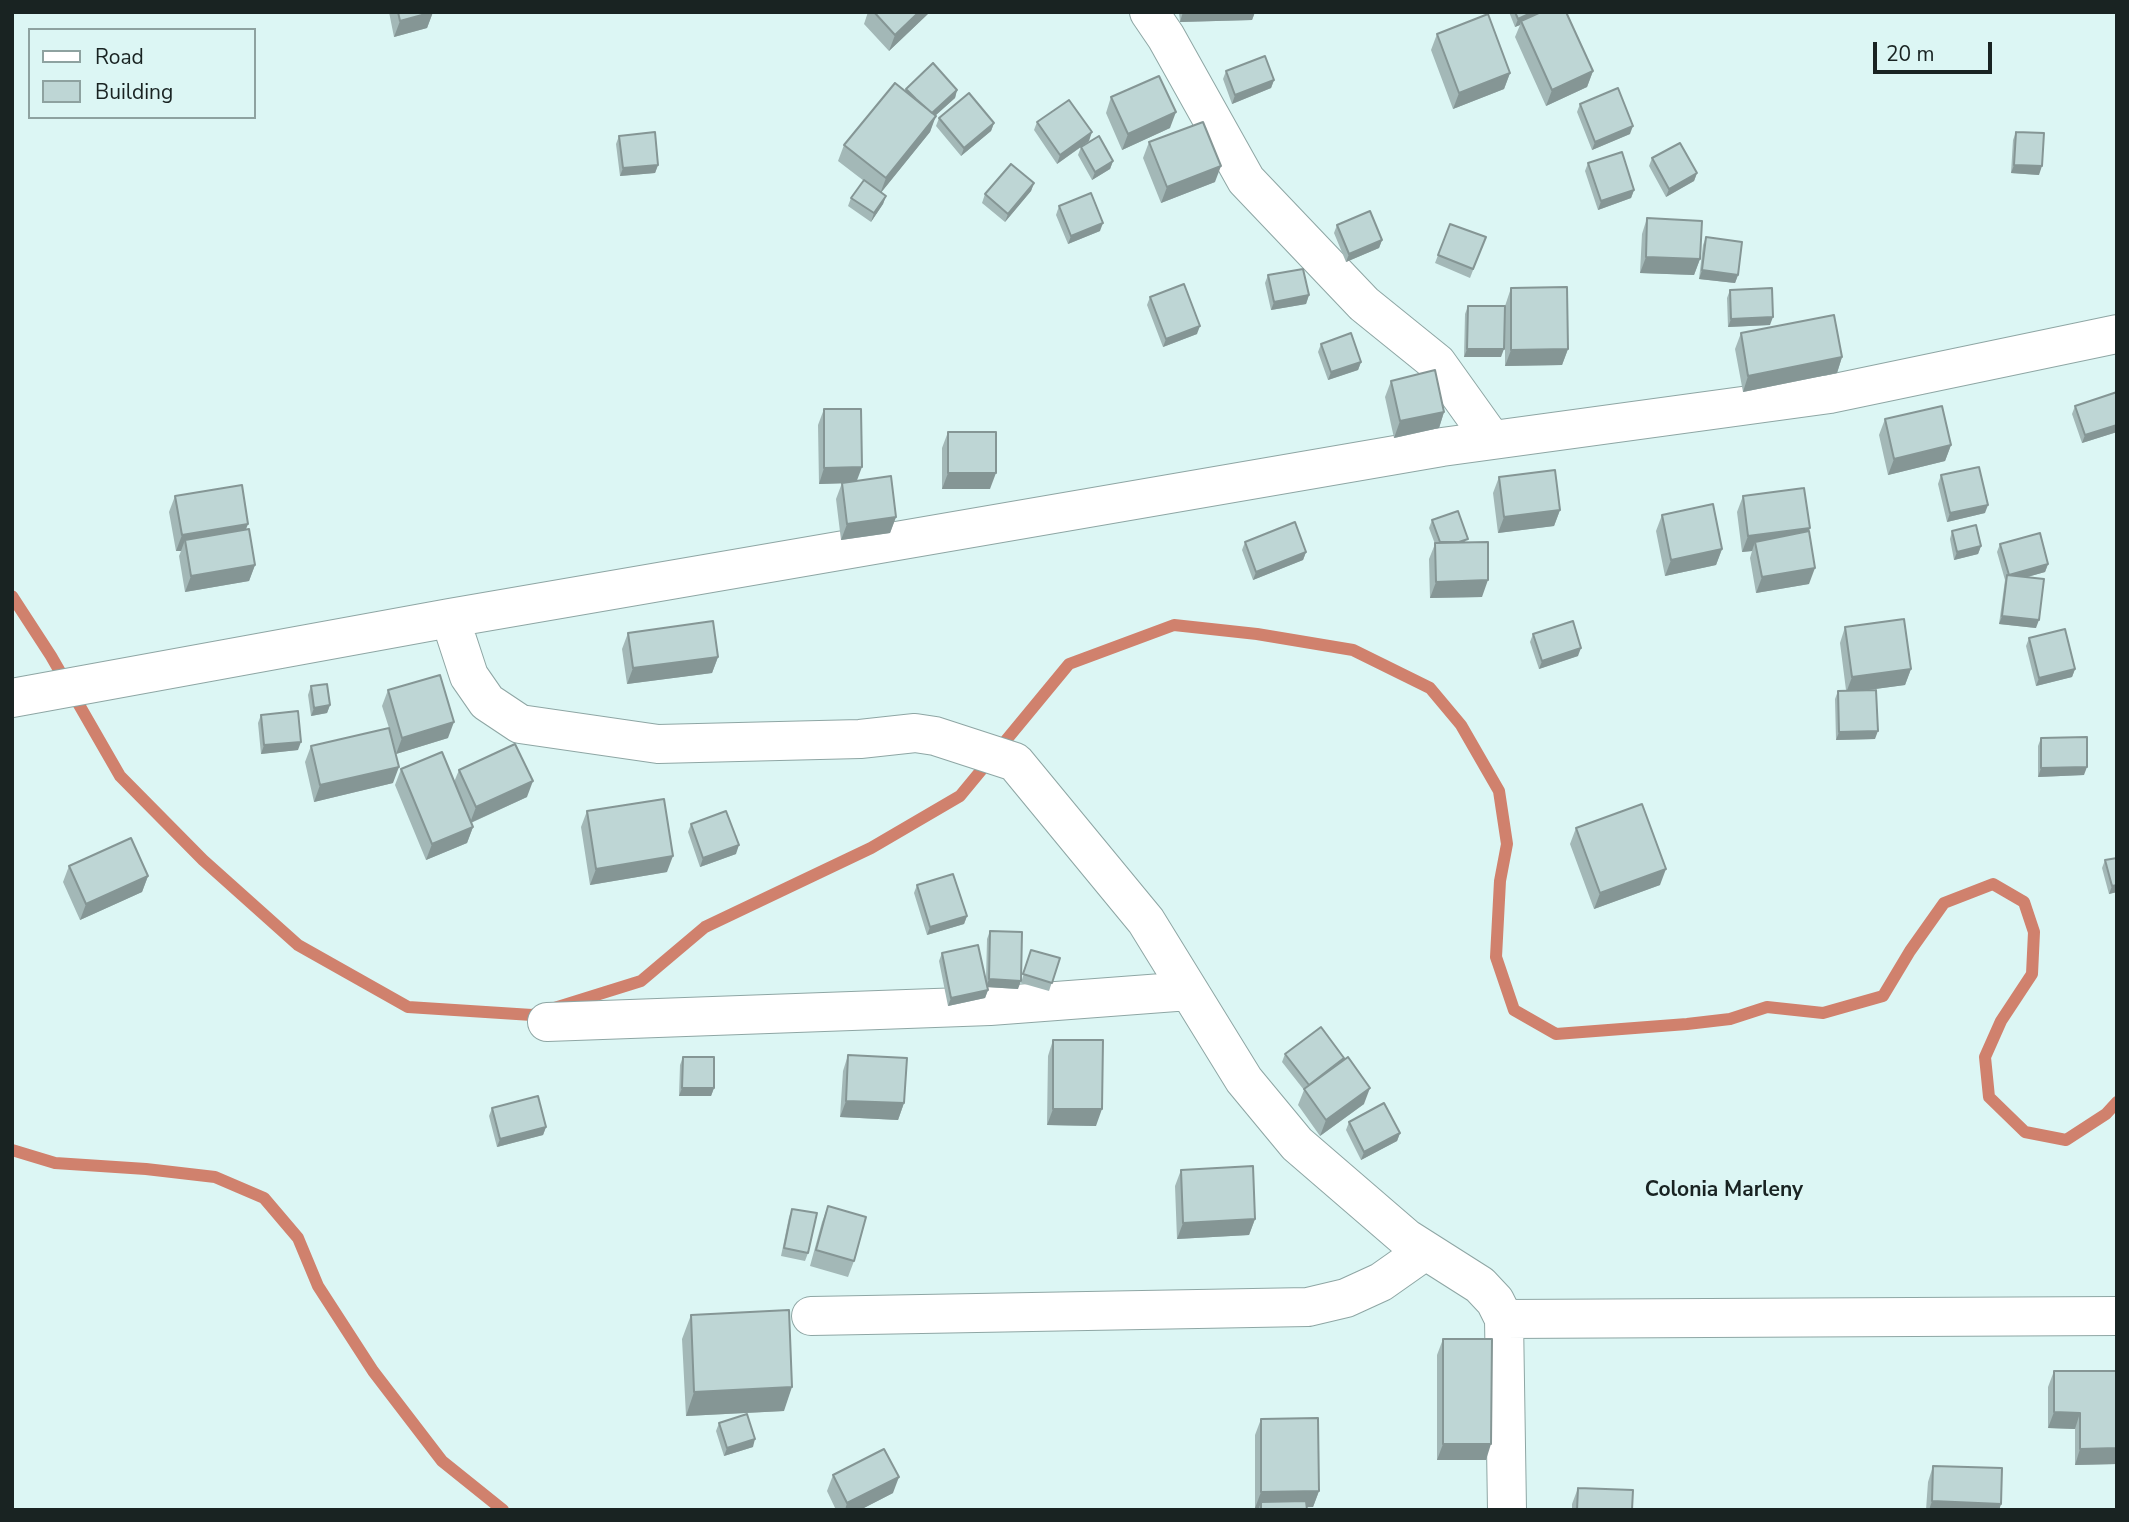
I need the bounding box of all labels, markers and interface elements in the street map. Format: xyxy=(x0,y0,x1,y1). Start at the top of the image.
legend xyxy=(28,28,256,119)
scale bar xyxy=(1877,28,1996,72)
text: 20 m xyxy=(1886,40,1935,68)
text: Road xyxy=(95,43,144,71)
text: Building xyxy=(95,78,173,106)
district label: Colonia Marleny xyxy=(1645,1178,1803,1204)

